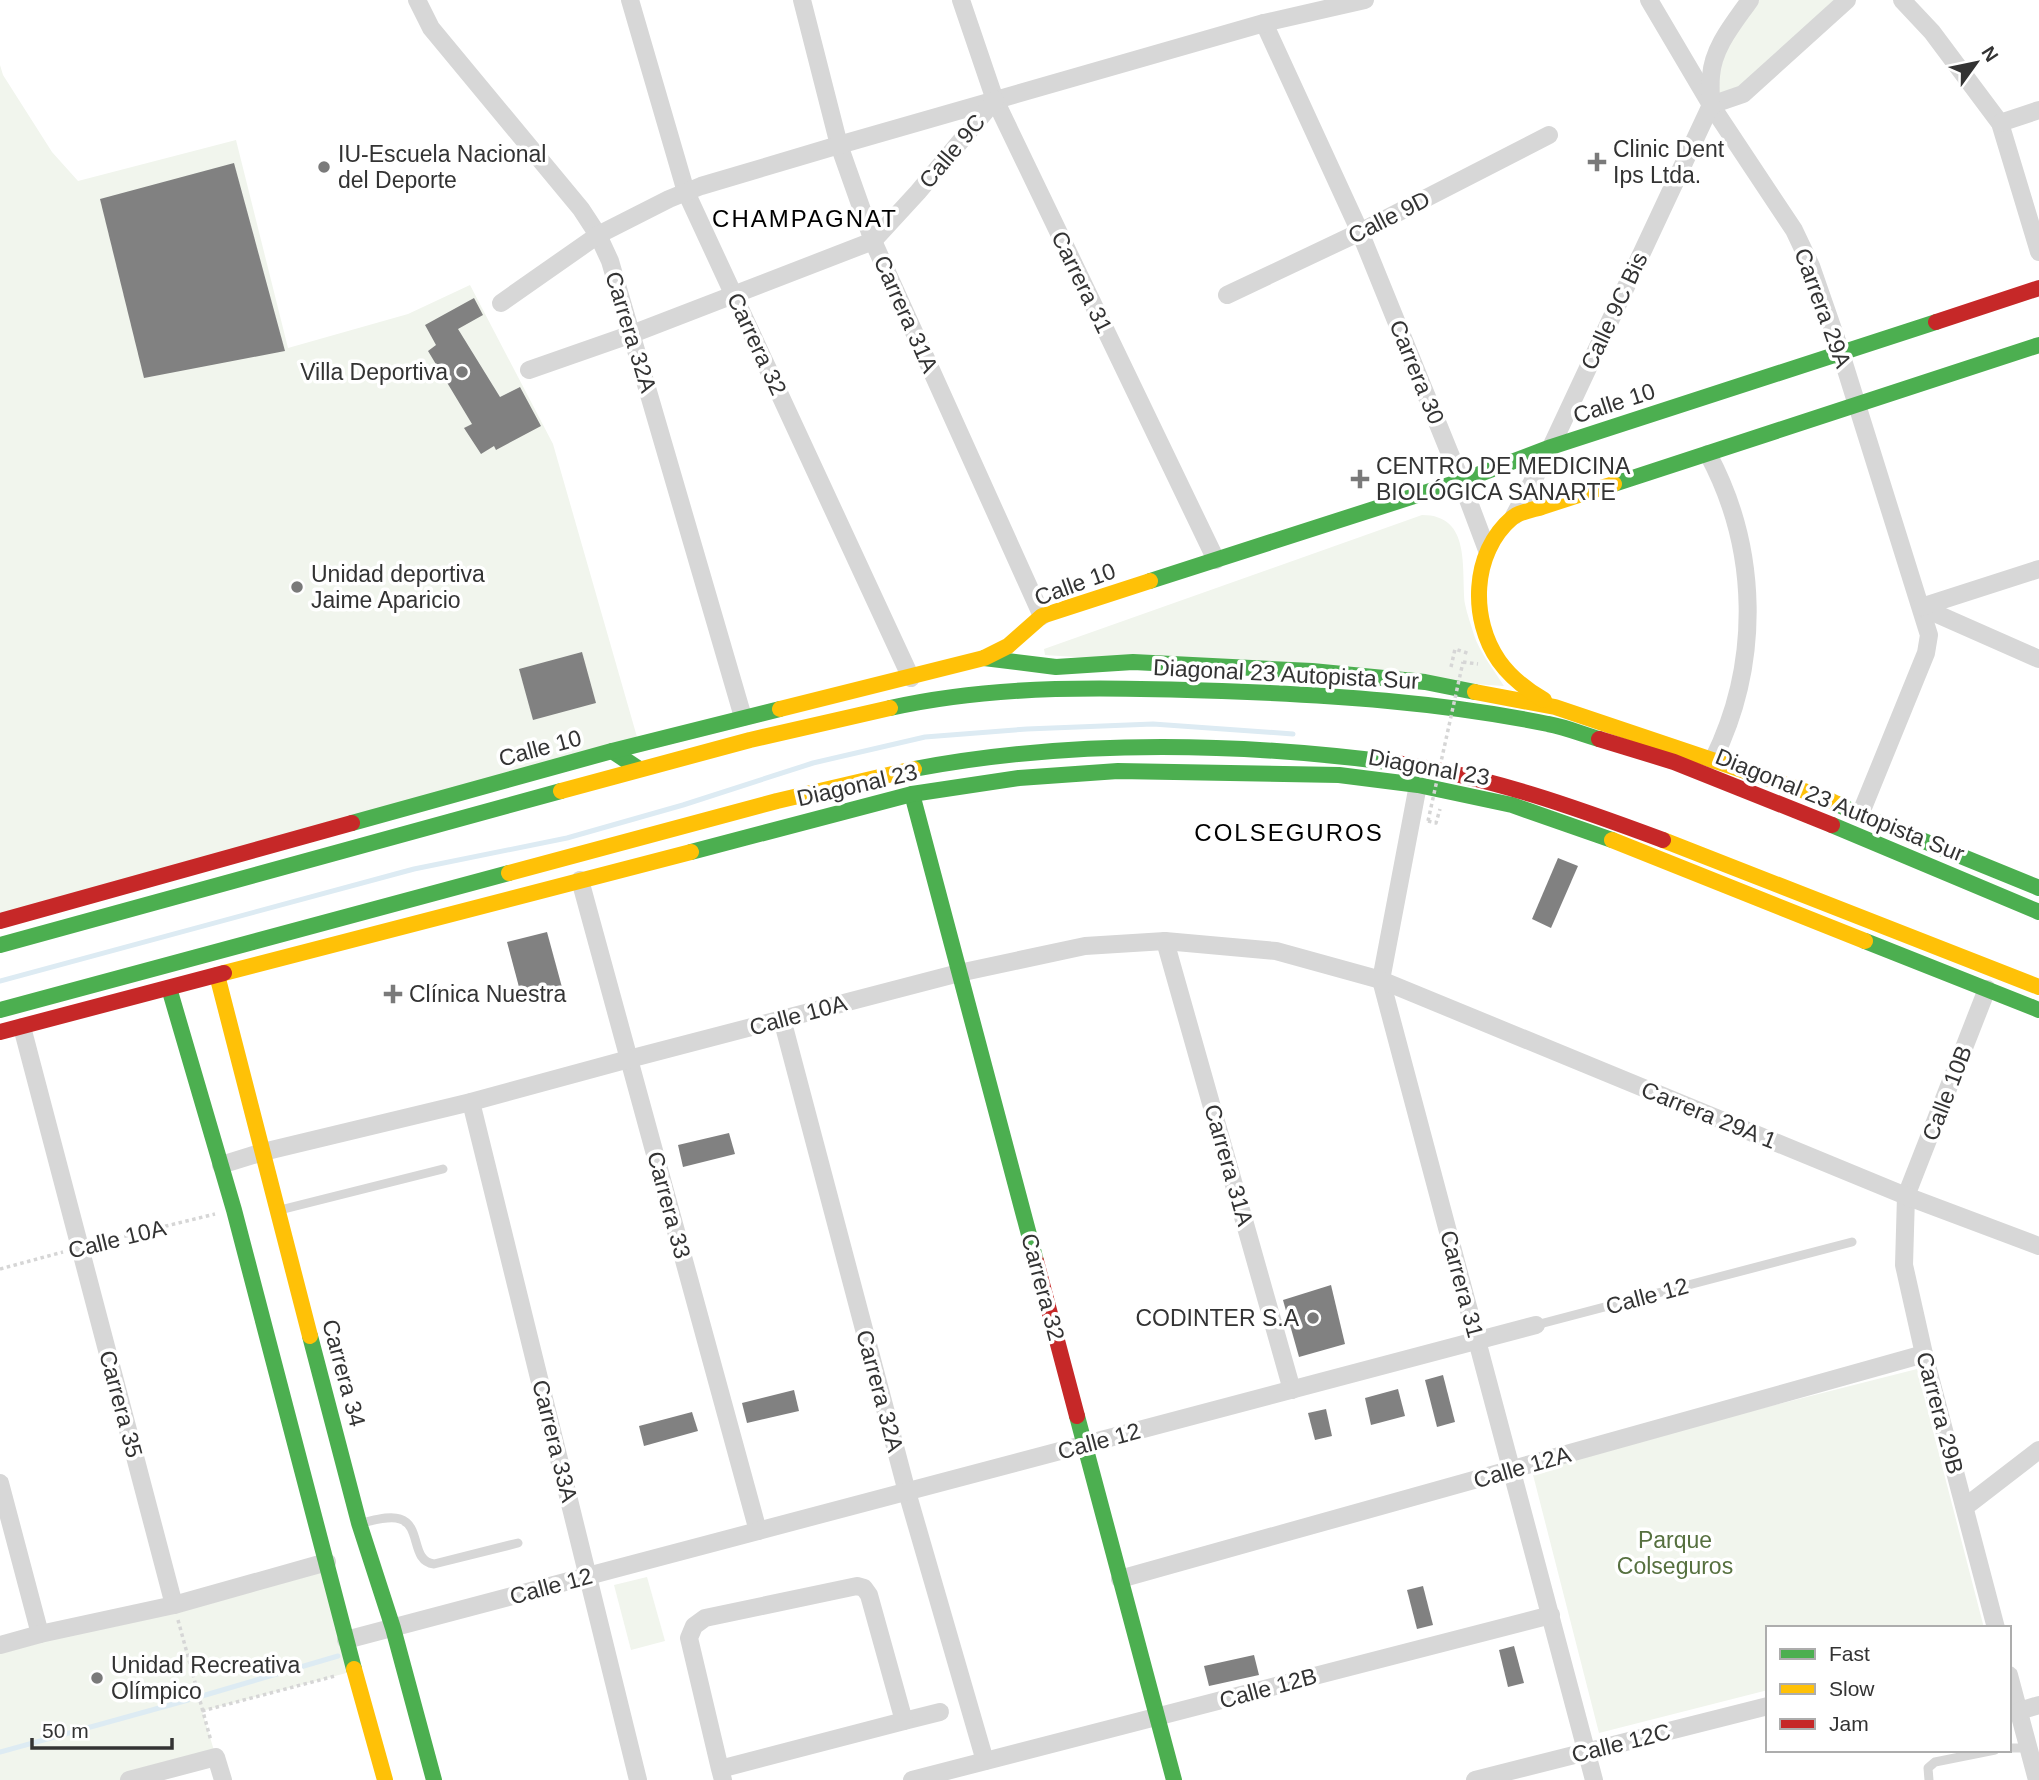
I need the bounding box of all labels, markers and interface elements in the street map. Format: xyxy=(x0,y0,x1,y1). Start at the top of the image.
north arrow xyxy=(1941,28,2011,98)
text: N xyxy=(1977,43,2002,65)
street label: Calle 9C xyxy=(914,109,990,193)
place label: Clinic Dent Ips Ltda. xyxy=(1613,136,1725,188)
place label: IU-Escuela Nacional del Deporte xyxy=(338,141,546,193)
marker: Clinic Dent Ips Ltda. xyxy=(1587,152,1607,172)
marker: IU-Escuela Nacional del Deporte xyxy=(316,159,332,175)
street label: Calle 9D xyxy=(1344,185,1434,249)
district label: CHAMPAGNAT xyxy=(712,205,898,232)
street label: Carrera 31 xyxy=(1046,227,1118,337)
street label: Carrera 29A xyxy=(1789,245,1857,372)
street label: Calle 9C Bis xyxy=(1575,248,1653,374)
street label: Carrera 31A xyxy=(869,251,944,377)
street label: Carrera 32A xyxy=(600,268,662,396)
street label: Carrera 32 xyxy=(722,289,792,399)
street label: Carrera 30 xyxy=(1384,316,1450,428)
place label: Villa Deportiva xyxy=(300,359,448,385)
marker: Villa Deportiva xyxy=(454,364,470,380)
street label: Calle 10 xyxy=(1570,378,1658,428)
place label: CENTRO DE MEDICINA BIOLÓGICA SANARTE xyxy=(1376,453,1631,505)
marker: CENTRO DE MEDICINA BIOLÓGICA SANARTE xyxy=(1350,469,1370,489)
street label: Calle 10 xyxy=(1031,557,1119,611)
place label: Unidad deportiva Jaime Aparicio xyxy=(311,561,485,613)
marker: Unidad deportiva Jaime Aparicio xyxy=(289,579,305,595)
street label: Diagonal 23 Autopista Sur xyxy=(1153,654,1420,694)
street label: Calle 10 xyxy=(496,725,584,771)
street label: Diagonal 23 Autopista Sur xyxy=(1712,743,1968,867)
street label: Diagonal 23 xyxy=(1366,744,1492,790)
street label: Diagonal 23 xyxy=(794,759,920,811)
district label: COLSEGUROS xyxy=(1194,819,1384,846)
place label: Clínica Nuestra xyxy=(409,981,566,1007)
marker: Clínica Nuestra xyxy=(383,984,403,1004)
street label: Calle 10A xyxy=(746,989,850,1040)
street label: Calle 10B xyxy=(1917,1042,1977,1144)
street label: Carrera 29A 1 xyxy=(1638,1076,1780,1154)
street label: Carrera 31A xyxy=(1199,1101,1259,1229)
street label: Carrera 33 xyxy=(642,1149,696,1261)
street label: Calle 10A xyxy=(65,1214,169,1264)
street label: Carrera 31 xyxy=(1435,1228,1489,1340)
street label: Carrera 32 xyxy=(1016,1231,1070,1343)
street label: Calle 12 xyxy=(1603,1273,1691,1319)
place label: CODINTER S.A xyxy=(1135,1305,1300,1331)
marker: CODINTER S.A xyxy=(1305,1310,1321,1326)
street label: Carrera 34 xyxy=(317,1317,371,1430)
street label: Carrera 32A xyxy=(851,1327,909,1456)
street label: Carrera 35 xyxy=(94,1348,148,1460)
street label: Carrera 29B xyxy=(1911,1349,1969,1477)
street label: Carrera 33A xyxy=(527,1377,583,1506)
street label: Calle 12 xyxy=(1055,1418,1143,1464)
street label: Calle 12A xyxy=(1470,1441,1574,1493)
park label: Parque Colseguros xyxy=(1617,1527,1733,1579)
street label: Calle 12 xyxy=(507,1563,595,1609)
legend xyxy=(1766,1626,2011,1752)
text: Fast xyxy=(1829,1642,1870,1665)
place label: Unidad Recreativa Olímpico xyxy=(111,1652,300,1704)
street label: Calle 12B xyxy=(1216,1663,1320,1713)
marker: Unidad Recreativa Olímpico xyxy=(89,1670,105,1686)
text: Slow xyxy=(1829,1677,1875,1700)
scale bar xyxy=(32,1706,172,1750)
text: Jam xyxy=(1829,1712,1869,1735)
street label: Calle 12C xyxy=(1569,1718,1673,1768)
text: 50 m xyxy=(42,1719,89,1742)

